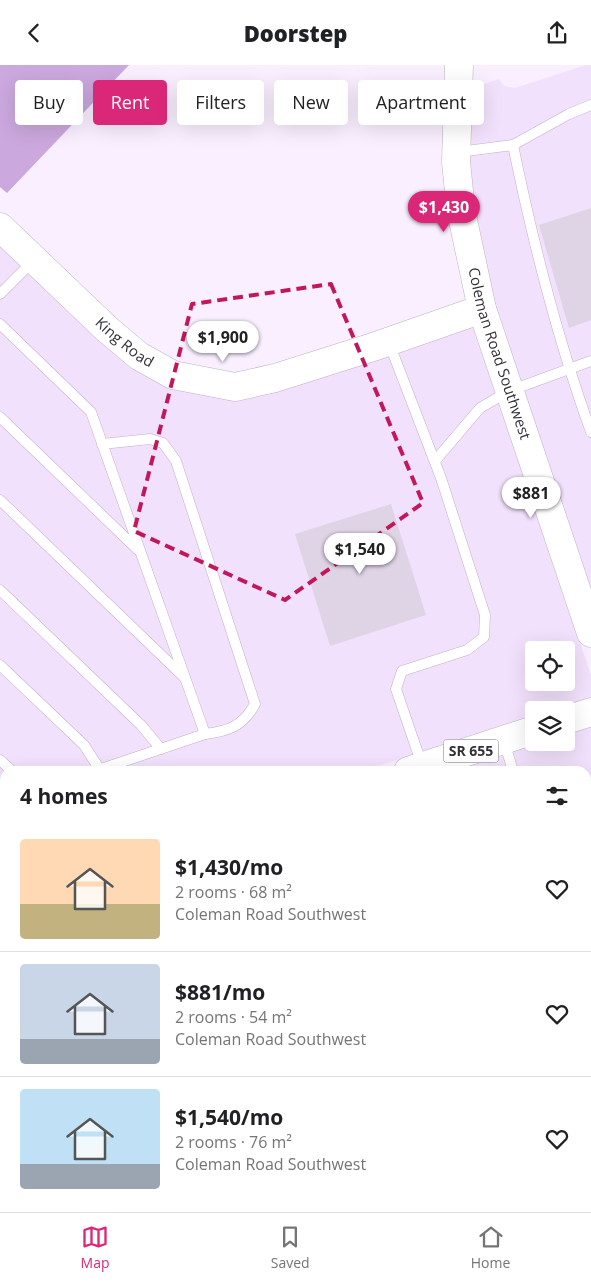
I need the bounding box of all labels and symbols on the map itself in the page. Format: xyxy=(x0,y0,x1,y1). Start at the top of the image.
pin: $1,430 xyxy=(403,191,485,233)
street label: Coleman Road Southwest xyxy=(464,265,536,442)
street label: King Road xyxy=(91,312,158,371)
pin: $1,900 xyxy=(182,321,264,363)
pin: $881 xyxy=(501,477,561,519)
pin: $1,540 xyxy=(319,533,401,575)
road number: SR 655 xyxy=(444,739,498,763)

